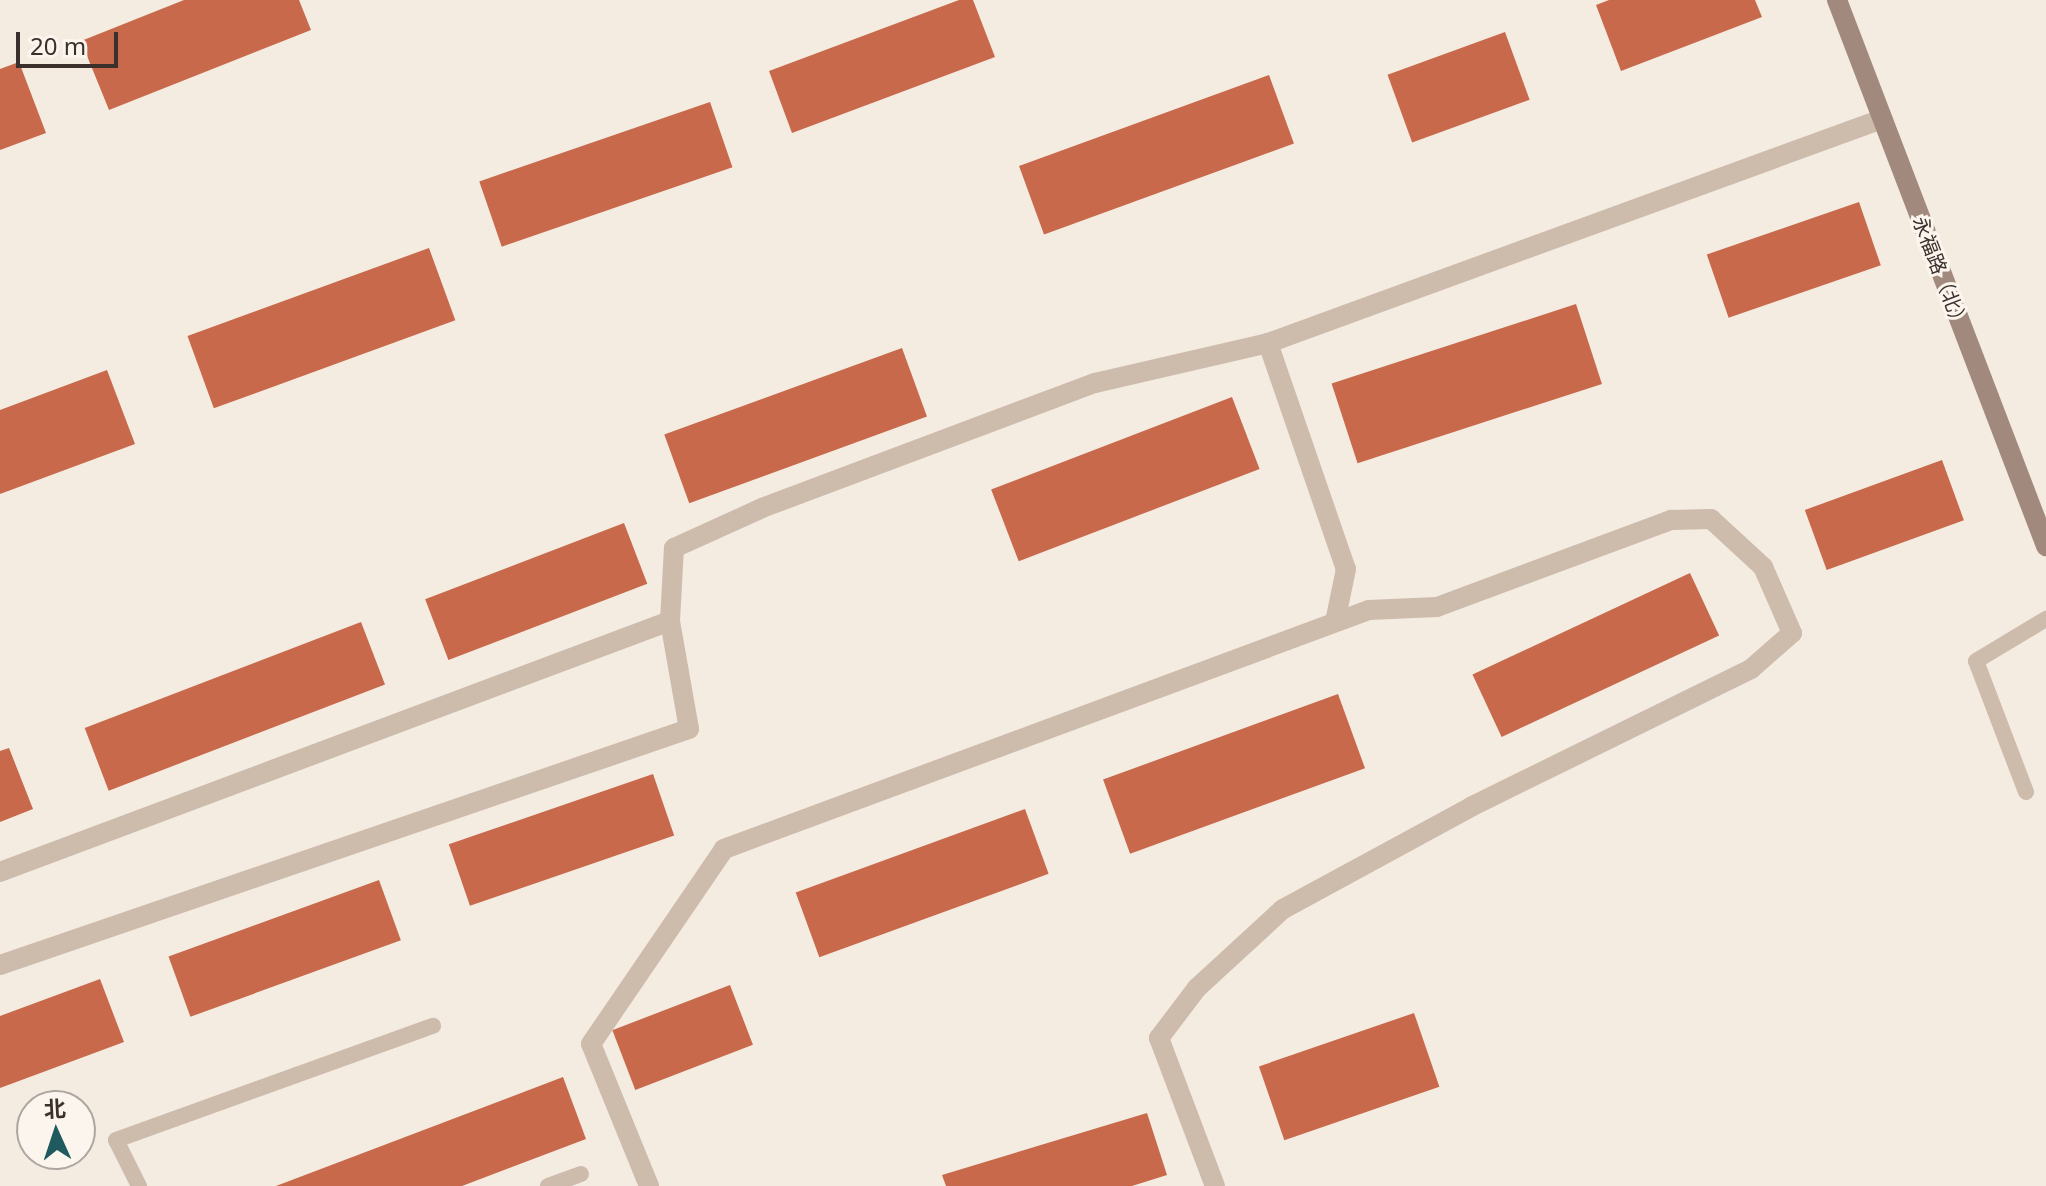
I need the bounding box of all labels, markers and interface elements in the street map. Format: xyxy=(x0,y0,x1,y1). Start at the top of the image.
scale bar xyxy=(20,16,122,66)
text: 20 m xyxy=(30,29,86,62)
street label: 永福路（北） xyxy=(1908,213,1974,333)
north arrow xyxy=(16,1090,96,1170)
text: 北 xyxy=(43,1092,67,1124)

